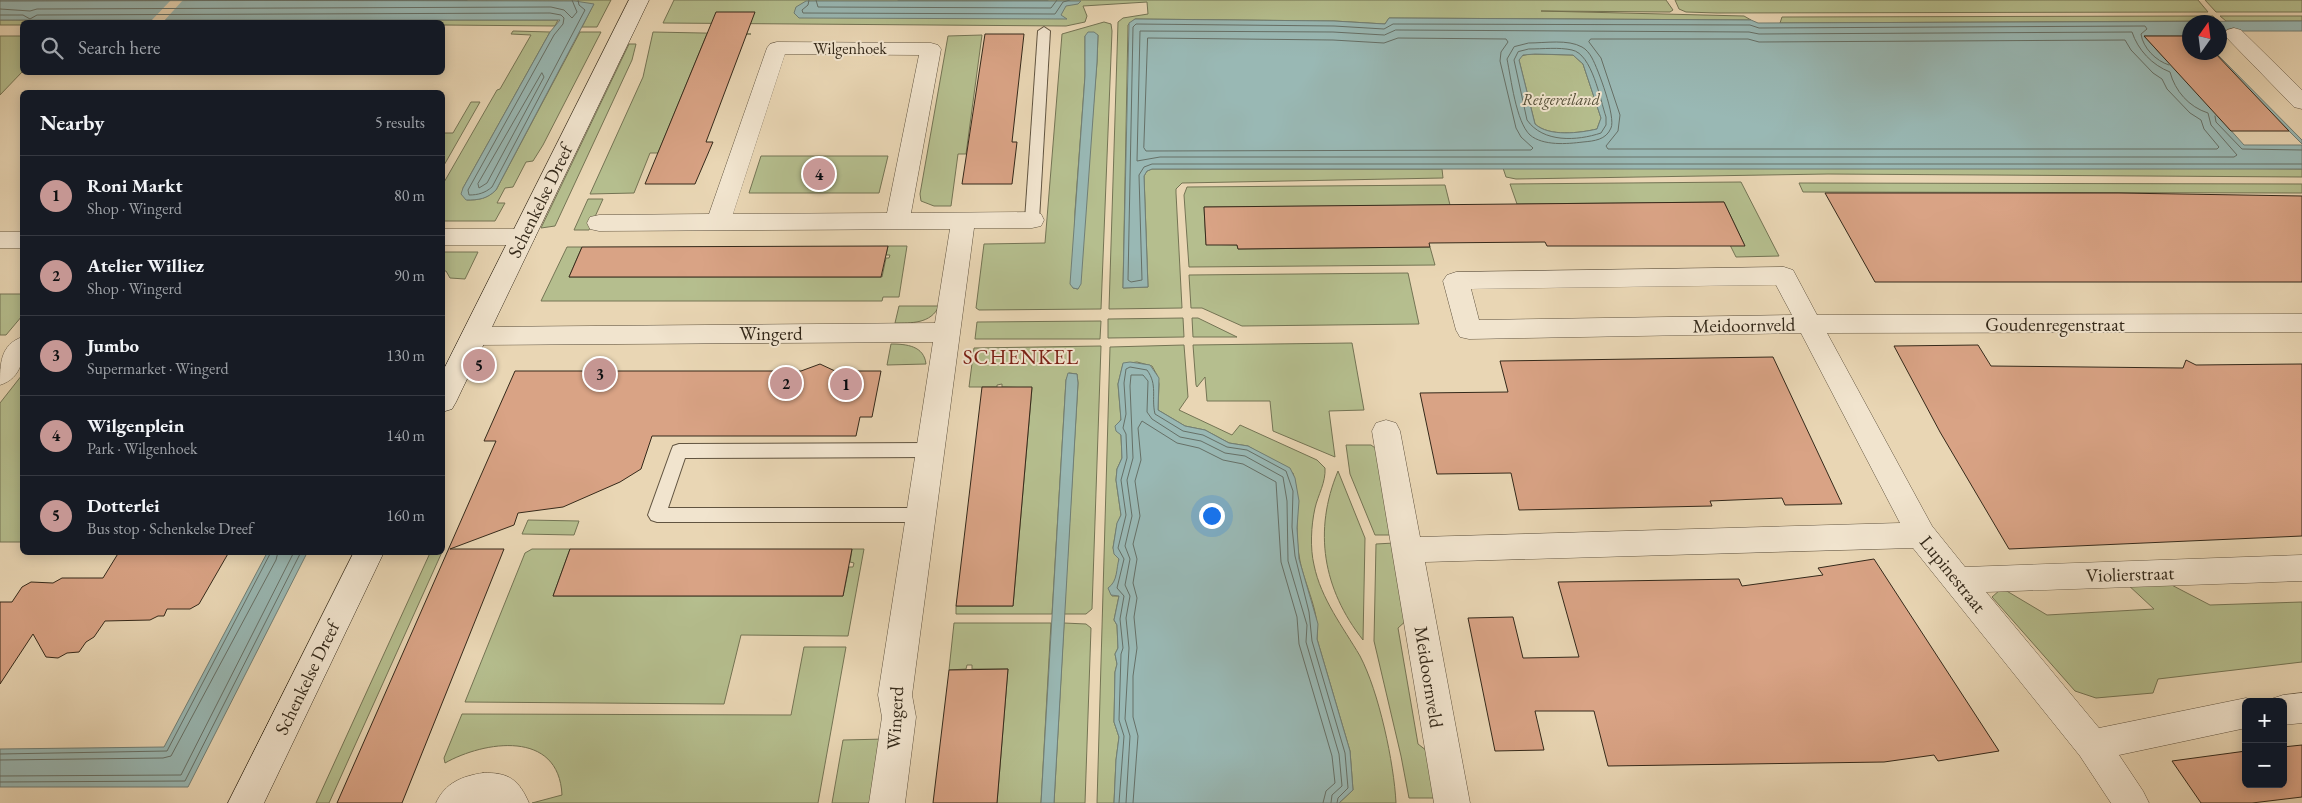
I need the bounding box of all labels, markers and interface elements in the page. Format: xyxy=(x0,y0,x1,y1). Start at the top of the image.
north arrow xyxy=(2182,15,2227,60)
search box xyxy=(20,20,445,75)
icon: search xyxy=(38,34,66,62)
text: Search here xyxy=(78,35,160,60)
street label: Wilgenhoek xyxy=(813,38,887,59)
park label: Reigereiland xyxy=(1522,89,1601,110)
text: Nearby xyxy=(40,109,104,136)
text: 5 results xyxy=(375,112,425,133)
street label: Schenkelse Dreef xyxy=(502,138,579,262)
pin: 4 xyxy=(803,155,835,193)
text: Roni Markt xyxy=(87,173,183,198)
text: 1 xyxy=(52,185,60,206)
text: 80 m xyxy=(394,185,425,206)
text: Shop · Wingerd xyxy=(87,198,182,219)
text: Atelier Williez xyxy=(87,253,204,278)
text: 2 xyxy=(52,265,60,286)
text: 90 m xyxy=(394,265,425,286)
text: Shop · Wingerd xyxy=(87,278,182,299)
street label: Meidoornveld xyxy=(1693,312,1796,338)
street label: Goudenregenstraat xyxy=(1985,312,2125,337)
street label: Wingerd xyxy=(739,321,803,346)
text: Jumbo xyxy=(87,333,139,358)
district label: SCHENKEL xyxy=(963,343,1079,370)
text: 3 xyxy=(52,345,60,366)
text: 130 m xyxy=(386,345,425,366)
pin: 5 xyxy=(463,346,495,384)
pin: 3 xyxy=(584,355,616,393)
text: Supermarket · Wingerd xyxy=(87,358,229,379)
pin: 2 xyxy=(770,364,802,402)
pin: 1 xyxy=(830,365,862,403)
text: Wilgenplein xyxy=(87,413,184,438)
text: 4 xyxy=(52,425,60,446)
text: 140 m xyxy=(386,425,425,446)
text: Park · Wilgenhoek xyxy=(87,438,198,459)
text: Dotterlei xyxy=(87,493,160,518)
your location xyxy=(1199,503,1225,529)
text: 5 xyxy=(52,505,60,526)
text: 160 m xyxy=(386,505,425,526)
text: Bus stop · Schenkelse Dreef xyxy=(87,518,253,539)
street label: Lupinestraat xyxy=(1914,530,1992,618)
street label: Violierstraat xyxy=(2085,560,2175,588)
street label: Schenkelse Dreef xyxy=(269,615,346,739)
street label: Meidoornveld xyxy=(1409,624,1449,730)
street label: Wingerd xyxy=(881,685,909,750)
map controls xyxy=(2242,698,2287,788)
button: + xyxy=(2242,698,2287,743)
button: − xyxy=(2242,743,2287,788)

